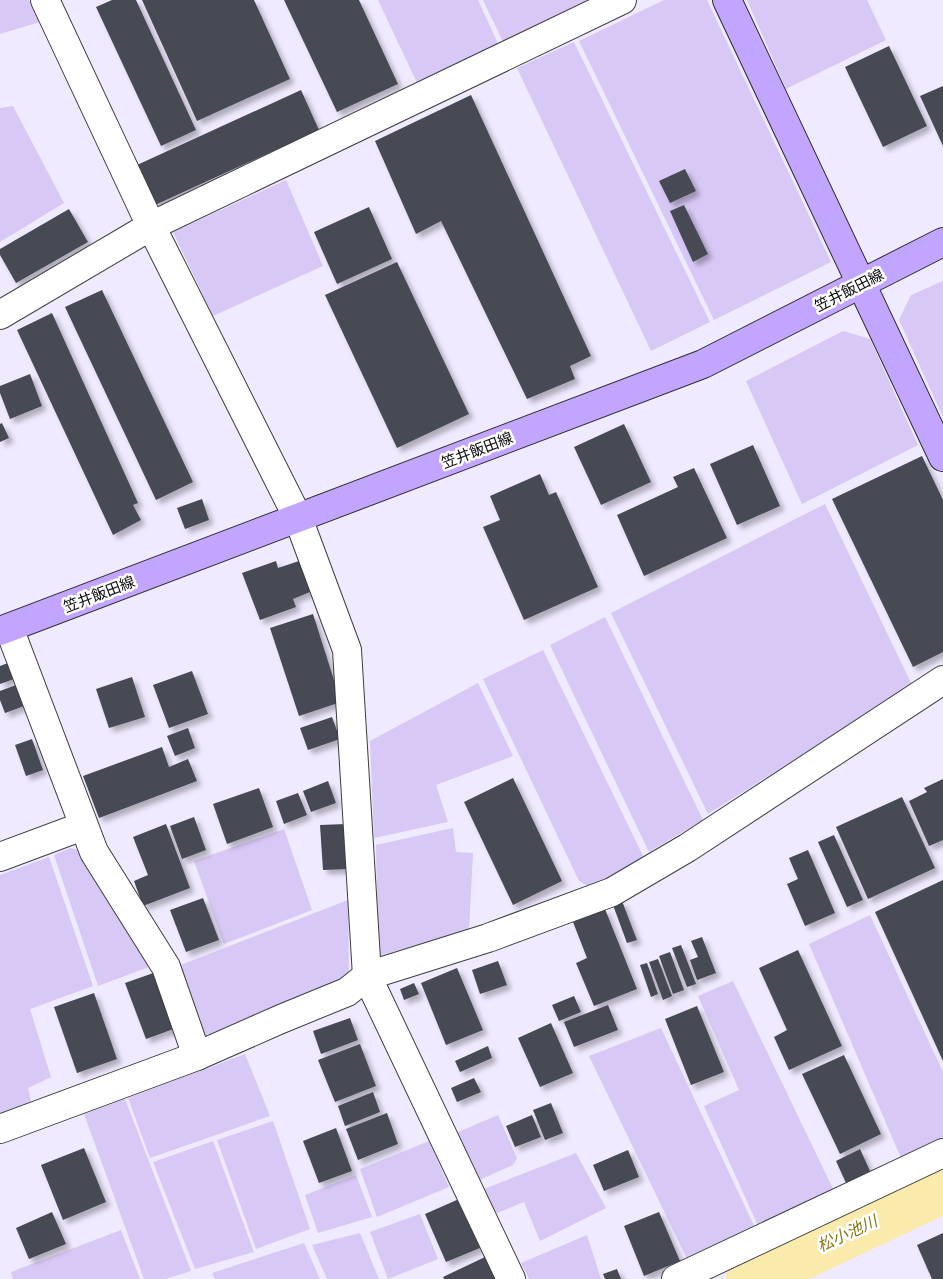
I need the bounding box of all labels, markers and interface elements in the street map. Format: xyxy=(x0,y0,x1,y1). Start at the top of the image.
street label: 笠井飯田線 xyxy=(811,265,887,315)
street label: 笠井飯田線 xyxy=(439,428,515,472)
street label: 笠井飯田線 xyxy=(61,572,137,616)
water label: 松小池川 xyxy=(814,1210,882,1256)

